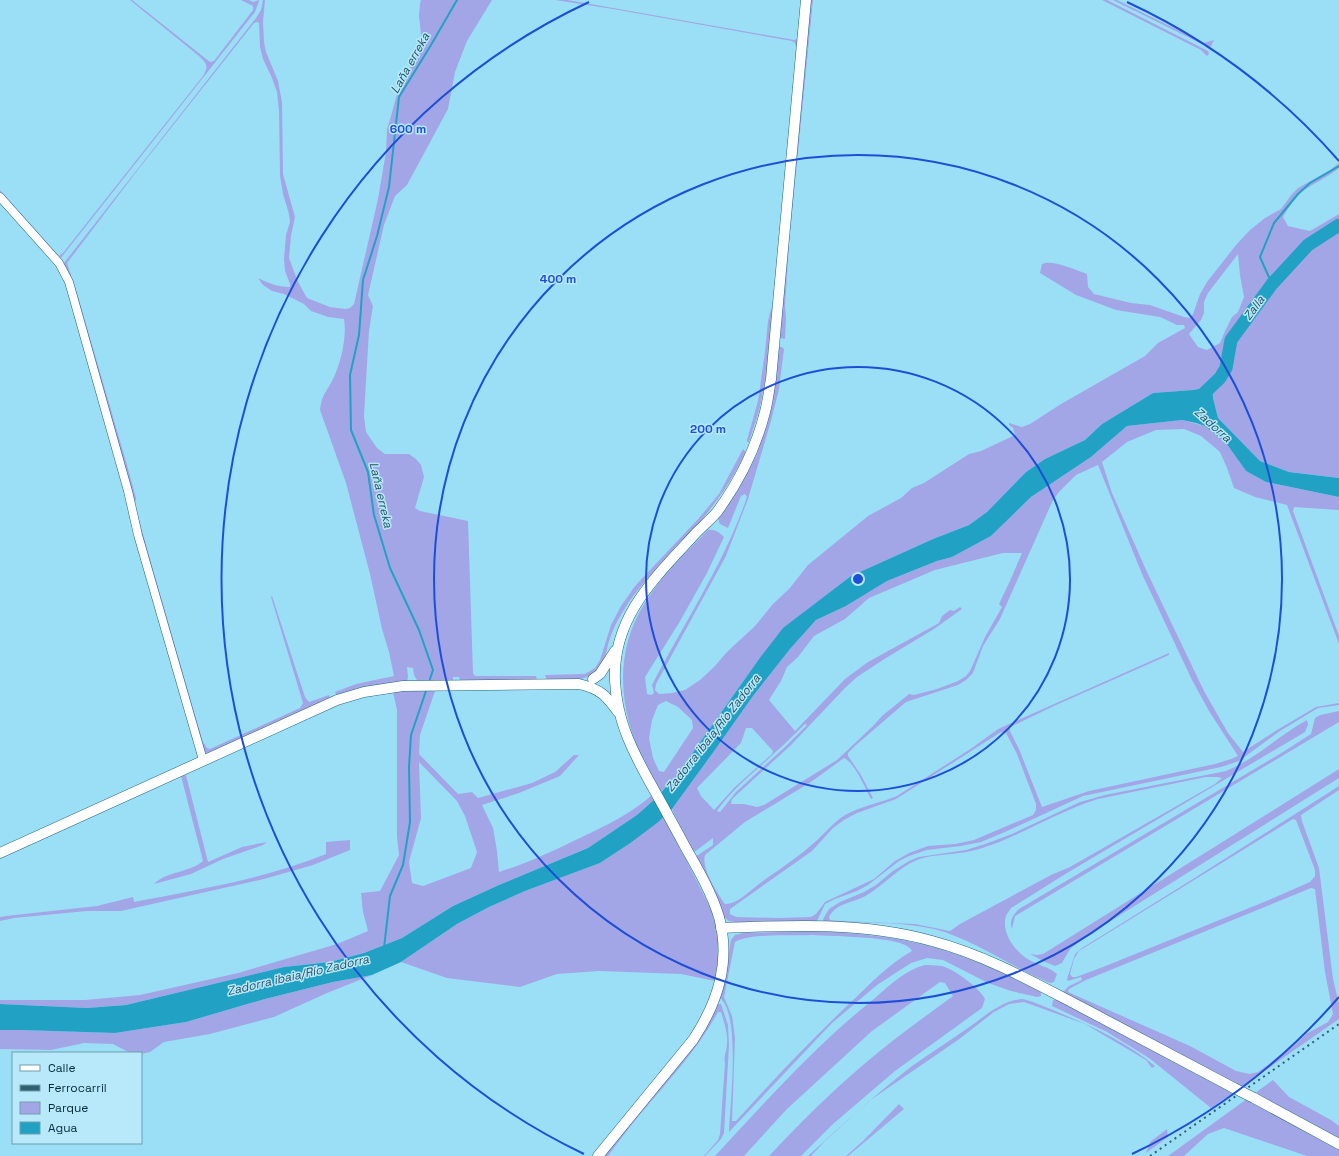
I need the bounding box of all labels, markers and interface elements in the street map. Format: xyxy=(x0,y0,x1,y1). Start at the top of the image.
water label: Laña erreka xyxy=(387,30,433,96)
text: 600 m xyxy=(390,121,426,137)
text: 400 m xyxy=(540,271,576,287)
water label: Zalla xyxy=(1240,292,1268,323)
water label: Zadorra xyxy=(1191,404,1235,446)
text: 200 m xyxy=(690,421,726,437)
water label: Laña erreka xyxy=(366,461,396,530)
centre of rings xyxy=(851,572,865,586)
water label: Zadorra ibaia/Río Zadorra xyxy=(662,671,764,795)
water label: Zadorra ibaia/Río Zadorra xyxy=(226,951,371,999)
legend xyxy=(12,1052,142,1144)
text: Calle xyxy=(48,1060,76,1076)
text: Ferrocarril xyxy=(48,1080,107,1096)
text: Parque xyxy=(48,1100,88,1116)
text: Agua xyxy=(48,1120,78,1136)

